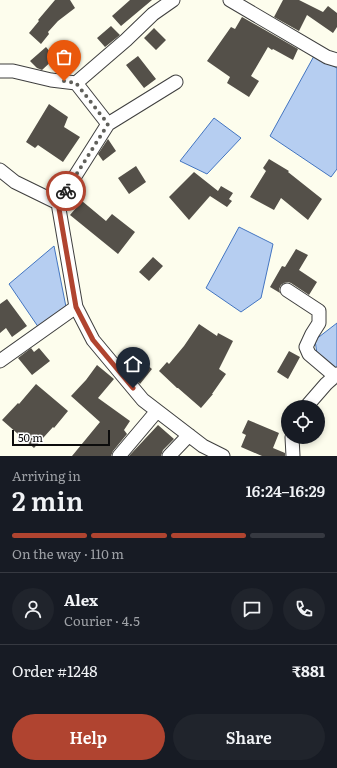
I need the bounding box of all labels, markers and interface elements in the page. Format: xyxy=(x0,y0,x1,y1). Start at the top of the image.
pin xyxy=(47,40,81,81)
icon: bag xyxy=(53,46,75,68)
courier xyxy=(46,171,86,211)
icon: bike xyxy=(55,180,77,202)
pin xyxy=(116,347,150,388)
icon: home xyxy=(122,353,144,375)
map controls xyxy=(281,400,325,444)
button: locate xyxy=(281,400,325,444)
scale bar xyxy=(12,428,110,447)
text: 50 m xyxy=(18,429,43,445)
text: Arriving in xyxy=(12,466,81,485)
text: 16:24–16:29 xyxy=(246,479,325,502)
text: 2 min xyxy=(12,480,83,519)
text: On the way · 110 m xyxy=(12,544,124,563)
button: person xyxy=(12,588,54,630)
text: Alex xyxy=(64,588,98,611)
button: chat xyxy=(231,588,273,630)
button: phone xyxy=(283,588,325,630)
text: Courier · 4.5 xyxy=(64,611,140,630)
text: Order #1248 xyxy=(12,659,97,682)
text: ₹881 xyxy=(292,659,325,682)
button: Help xyxy=(12,714,165,760)
button: Share xyxy=(173,714,325,760)

